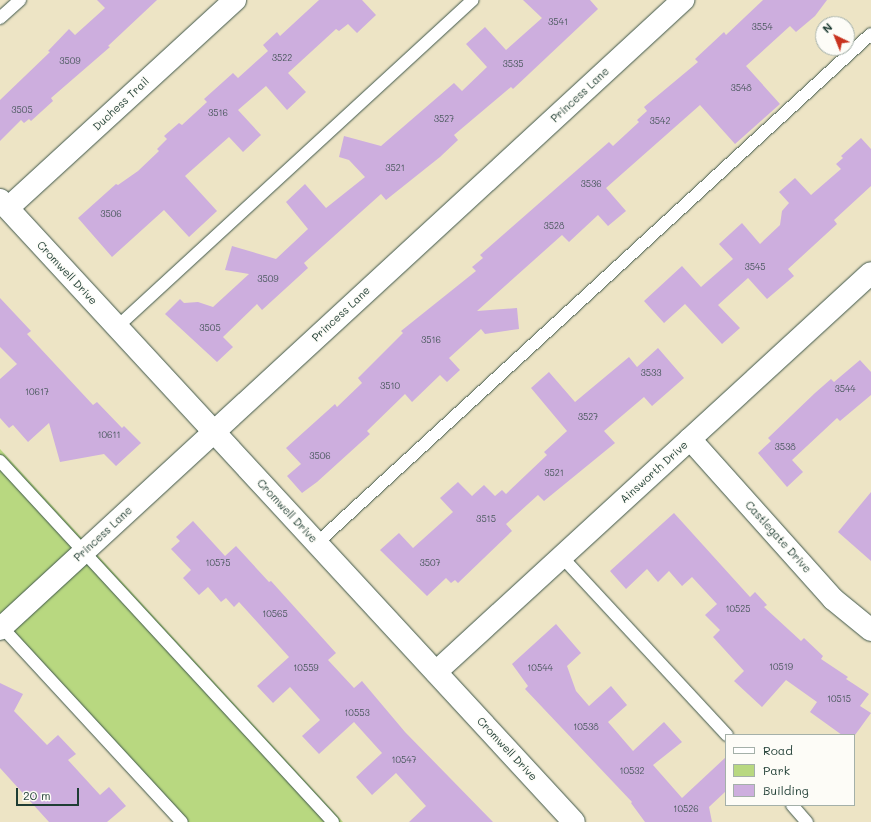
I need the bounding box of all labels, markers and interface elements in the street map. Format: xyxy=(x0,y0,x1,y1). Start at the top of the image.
north arrow xyxy=(815,16,855,56)
house number: 3541 xyxy=(548,17,568,27)
text: N xyxy=(819,19,835,36)
house number: 3554 xyxy=(751,22,773,32)
house number: 3522 xyxy=(272,53,292,63)
house number: 3509 xyxy=(59,56,81,66)
house number: 3535 xyxy=(502,59,524,69)
street label: Princess Lane xyxy=(548,65,612,125)
street label: Duchess Trail xyxy=(90,75,152,133)
house number: 3548 xyxy=(730,83,752,93)
house number: 3505 xyxy=(11,105,33,115)
house number: 3516 xyxy=(208,108,228,118)
house number: 3527 xyxy=(434,114,454,124)
house number: 3542 xyxy=(650,116,670,126)
house number: 3521 xyxy=(385,163,405,173)
house number: 3536 xyxy=(580,179,602,189)
house number: 3506 xyxy=(100,209,122,219)
house number: 3528 xyxy=(544,221,564,231)
street label: Cromwell Drive xyxy=(34,238,100,308)
house number: 3545 xyxy=(744,262,766,272)
house number: 3509 xyxy=(257,274,279,284)
street label: Princess Lane xyxy=(309,284,373,344)
house number: 3505 xyxy=(199,323,221,333)
house number: 3516 xyxy=(421,335,441,345)
house number: 3533 xyxy=(640,368,662,378)
house number: 3510 xyxy=(380,381,400,391)
house number: 3544 xyxy=(834,384,856,394)
house number: 10617 xyxy=(25,387,49,397)
house number: 3527 xyxy=(578,412,598,422)
house number: 10611 xyxy=(97,430,121,440)
street label: Ainsworth Drive xyxy=(617,438,691,506)
house number: 3538 xyxy=(774,442,796,452)
house number: 3506 xyxy=(309,451,331,461)
house number: 3521 xyxy=(544,468,564,478)
street label: Cromwell Drive xyxy=(254,476,320,546)
street label: Castlegate Drive xyxy=(742,498,814,576)
street label: Princess Lane xyxy=(71,504,135,564)
house number: 3515 xyxy=(476,514,496,524)
house number: 10575 xyxy=(205,558,231,568)
house number: 3507 xyxy=(419,558,441,568)
house number: 10525 xyxy=(725,604,751,614)
house number: 10565 xyxy=(262,609,288,619)
house number: 10519 xyxy=(769,662,793,672)
house number: 10559 xyxy=(293,663,319,673)
house number: 10544 xyxy=(527,663,553,673)
house number: 10515 xyxy=(827,694,851,704)
house number: 10553 xyxy=(344,708,370,718)
street label: Cromwell Drive xyxy=(474,714,540,784)
house number: 10538 xyxy=(573,722,599,732)
legend xyxy=(725,734,855,806)
text: Road xyxy=(763,742,793,758)
house number: 10547 xyxy=(391,755,417,765)
text: Park xyxy=(763,762,790,778)
house number: 10532 xyxy=(619,766,645,776)
scale bar xyxy=(18,780,81,806)
text: Building xyxy=(763,782,809,798)
text: 20 m xyxy=(23,787,51,803)
house number: 10526 xyxy=(673,804,699,814)

